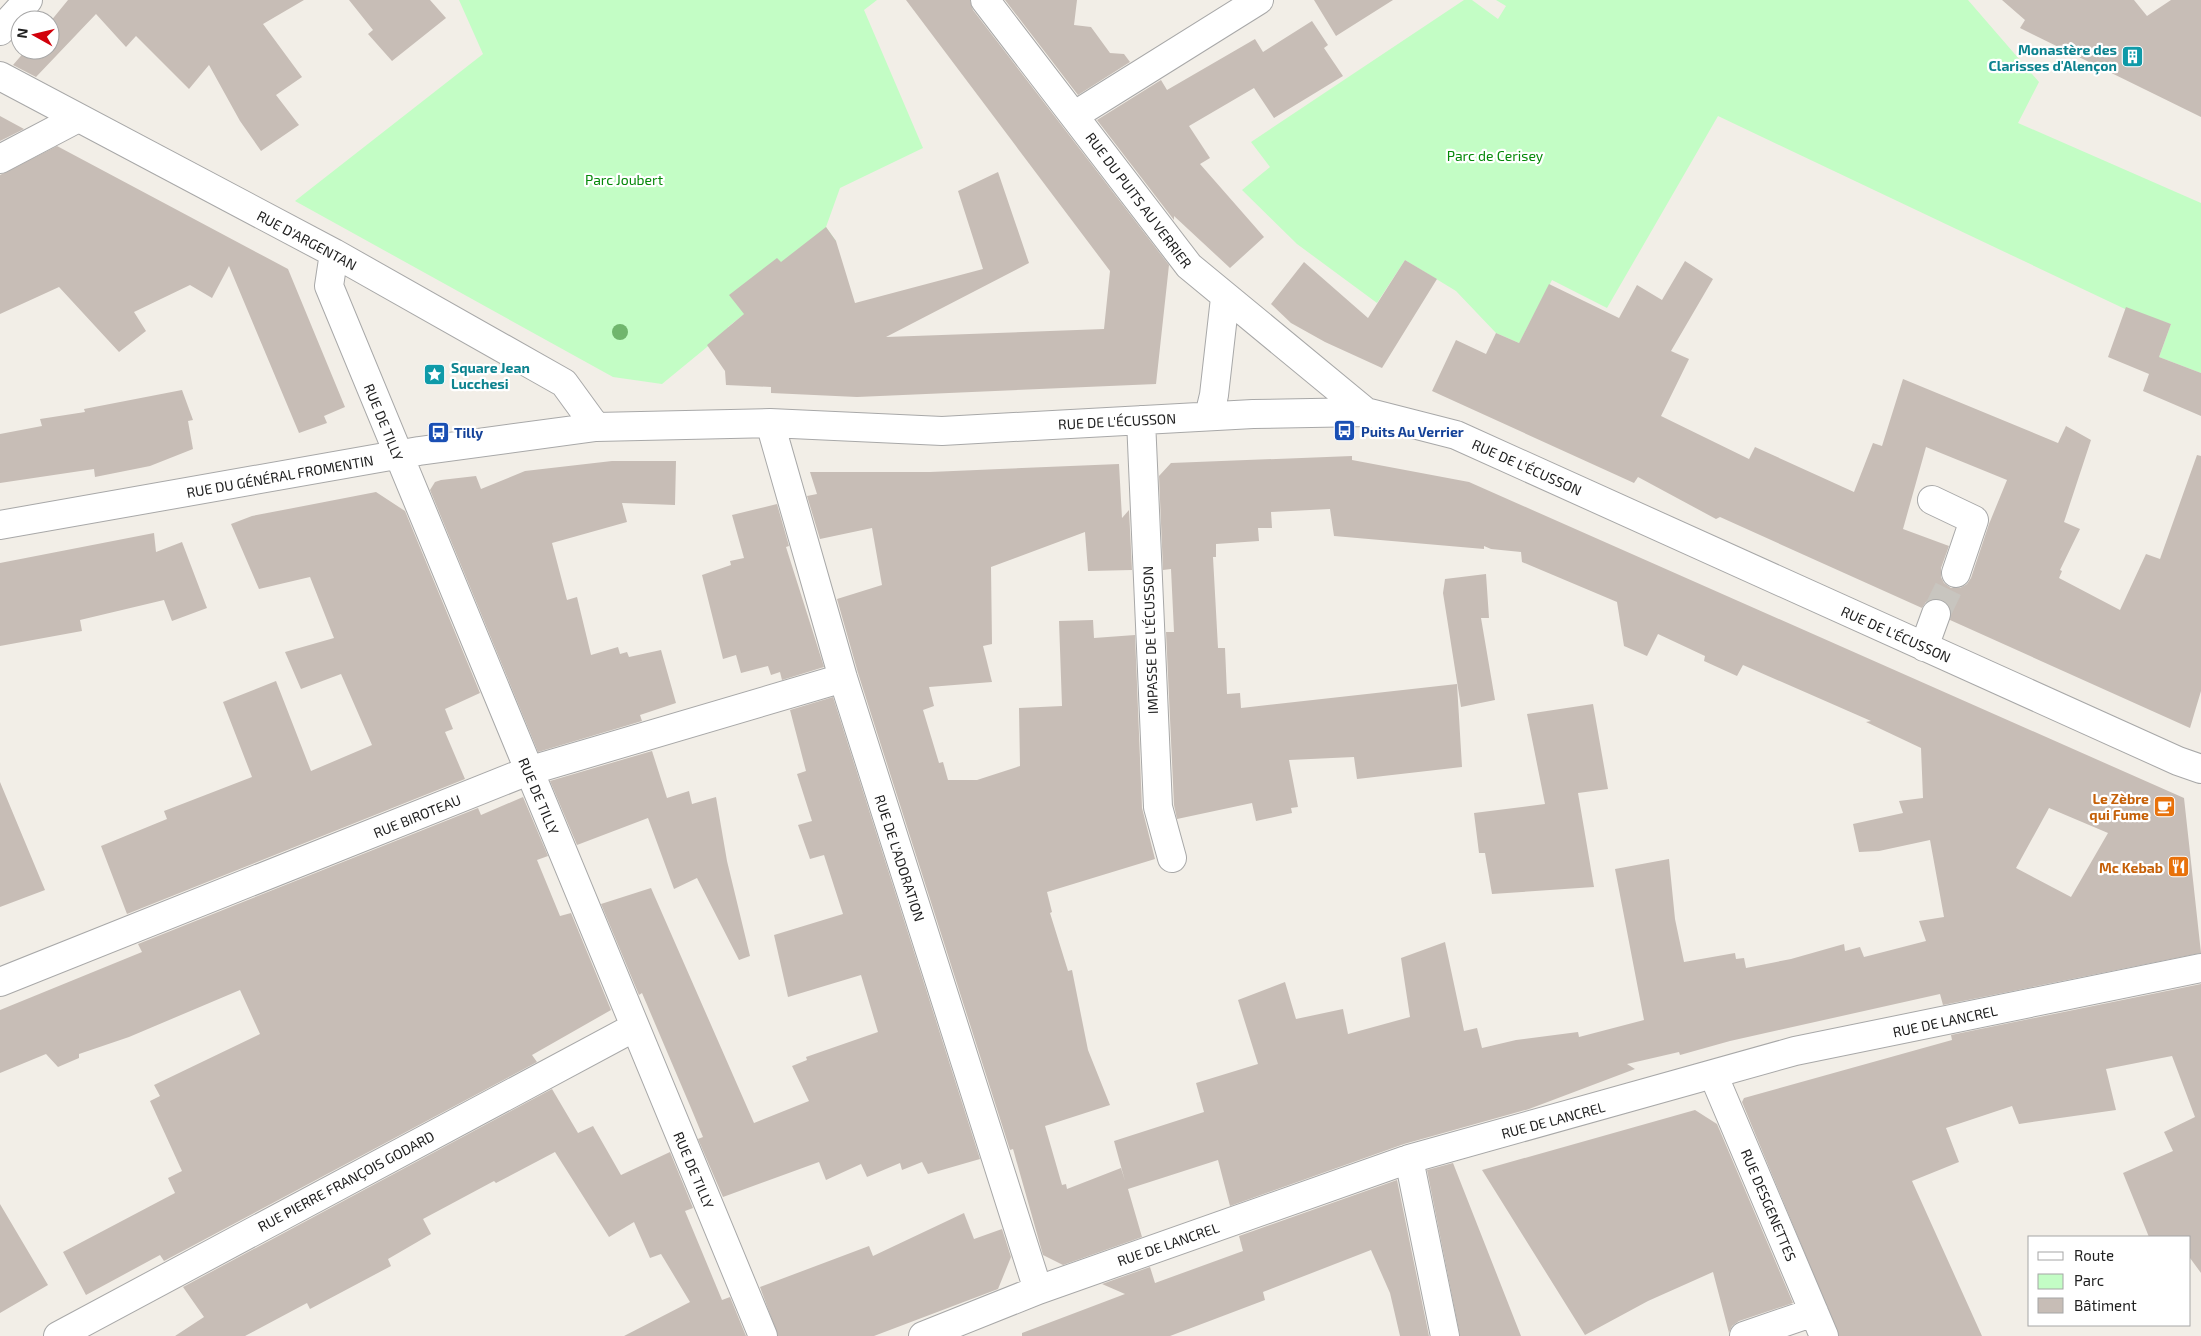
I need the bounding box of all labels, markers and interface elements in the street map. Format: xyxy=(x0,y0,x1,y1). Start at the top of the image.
north arrow xyxy=(10,10,60,60)
text: N xyxy=(13,27,31,39)
place label: Monastère des Clarisses d'Alençon xyxy=(1989,41,2117,75)
building icon: Monastère des Clarisses d'Alençon xyxy=(2121,45,2145,69)
street label: RUE DU PUITS AU VERRIER xyxy=(1082,129,1196,271)
park label: Parc de Cerisey xyxy=(1447,147,1544,164)
park label: Parc Joubert xyxy=(585,171,663,188)
street label: RUE D'ARGENTAN xyxy=(254,207,360,273)
place label: Square Jean Lucchesi xyxy=(451,359,530,392)
place icon: Square Jean Lucchesi xyxy=(423,363,447,387)
street label: RUE DE TILLY xyxy=(361,381,407,463)
street label: RUE DE L'ÉCUSSON xyxy=(1058,409,1176,433)
bus stop icon: Puits Au Verrier xyxy=(1333,419,1357,443)
bus stop icon: Tilly xyxy=(426,420,450,444)
place label: Puits Au Verrier xyxy=(1361,423,1464,440)
place label: Tilly xyxy=(454,424,483,441)
street label: RUE DE L'ÉCUSSON xyxy=(1470,435,1584,499)
street label: RUE DU GÉNÉRAL FROMENTIN xyxy=(185,451,375,501)
street label: IMPASSE DE L'ÉCUSSON xyxy=(1139,566,1161,714)
street label: RUE DE L'ÉCUSSON xyxy=(1839,602,1953,666)
street label: RUE DE TILLY xyxy=(515,755,563,837)
place label: Le Zèbre qui Fume xyxy=(2089,790,2149,823)
street label: RUE BIROTEAU xyxy=(371,791,463,841)
street label: RUE DE L'ADORATION xyxy=(871,792,929,924)
cafe icon: Le Zèbre qui Fume xyxy=(2153,794,2177,818)
restaurant icon: Mc Kebab xyxy=(2167,855,2191,879)
place label: Mc Kebab xyxy=(2099,859,2163,876)
street label: RUE DE LANCREL xyxy=(1891,1002,1999,1040)
street label: RUE DE LANCREL xyxy=(1499,1098,1607,1142)
street label: RUE PIERRE FRANÇOIS GODARD xyxy=(255,1127,438,1236)
street label: RUE DE TILLY xyxy=(670,1129,718,1211)
street label: RUE DESGENETTES xyxy=(1738,1146,1800,1264)
street label: RUE DE LANCREL xyxy=(1115,1219,1221,1269)
legend xyxy=(2028,1236,2191,1326)
text: Route xyxy=(2074,1246,2114,1264)
text: Parc xyxy=(2074,1271,2104,1289)
text: Bâtiment xyxy=(2074,1296,2137,1314)

